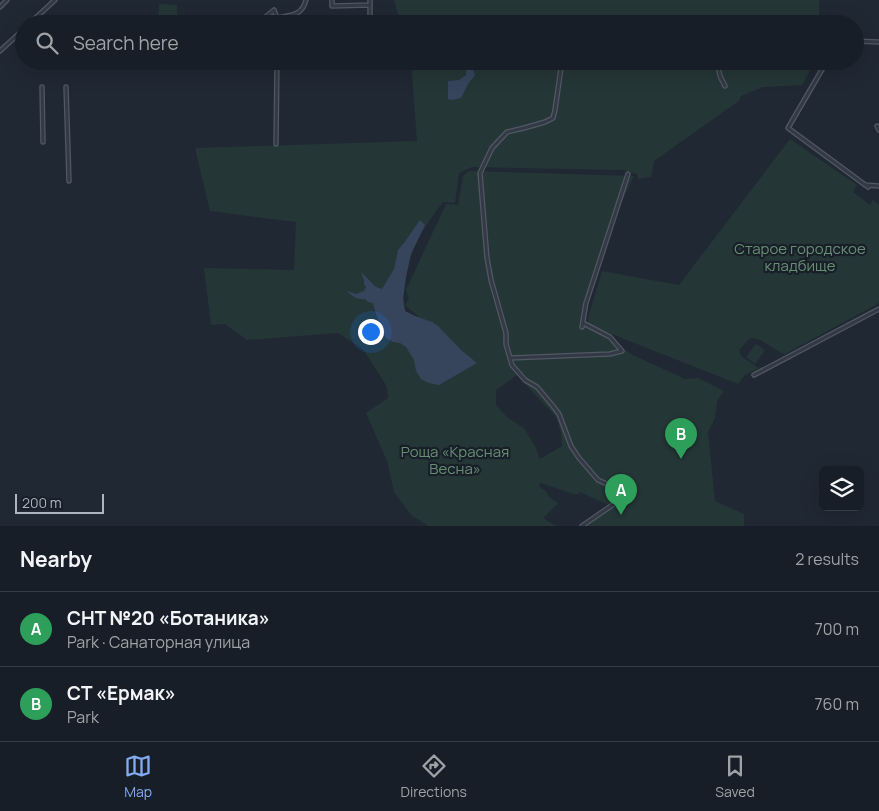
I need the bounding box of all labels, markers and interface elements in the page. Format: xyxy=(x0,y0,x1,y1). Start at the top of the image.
search box xyxy=(15,15,864,70)
icon: search xyxy=(33,29,61,57)
text: Search here xyxy=(73,30,179,56)
park label: Старое городское кладбище xyxy=(734,238,866,276)
your location xyxy=(358,319,384,345)
pin: B xyxy=(665,418,697,459)
park label: Роща «Красная Весна» xyxy=(401,441,509,479)
map controls xyxy=(819,466,864,511)
button: layers xyxy=(819,466,864,511)
pin: A xyxy=(605,474,637,515)
scale bar xyxy=(15,491,104,514)
text: 200 m xyxy=(22,493,62,512)
text: Nearby xyxy=(20,545,92,573)
text: 2 results xyxy=(795,548,859,570)
text: СНТ №20 «Ботаника» xyxy=(67,605,270,631)
text: A xyxy=(31,618,41,640)
text: 700 m xyxy=(815,618,859,640)
text: Park · Санаторная улица xyxy=(67,631,250,653)
text: СТ «Ермак» xyxy=(67,680,176,706)
text: B xyxy=(31,693,41,715)
text: 760 m xyxy=(815,693,859,715)
text: Park xyxy=(67,706,99,728)
tab: Map xyxy=(124,752,152,801)
tab: Directions xyxy=(401,752,467,801)
tab: Saved xyxy=(715,752,755,801)

